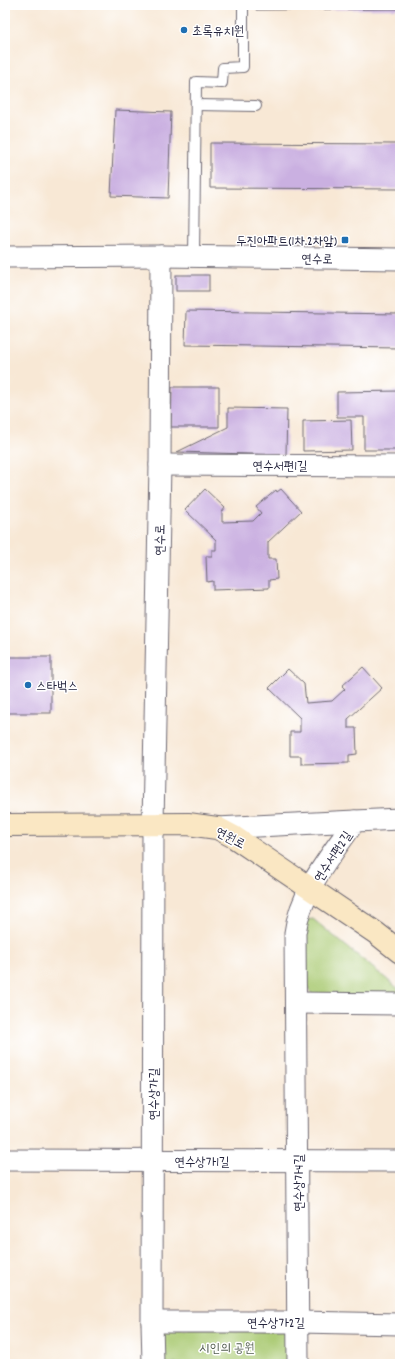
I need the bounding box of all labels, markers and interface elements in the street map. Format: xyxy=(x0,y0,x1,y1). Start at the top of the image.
place label: 초록유치원 xyxy=(192,23,244,42)
marker: 초록유치원 xyxy=(179,25,189,35)
place label: 두진아파트(1차.2차앞) xyxy=(236,233,337,252)
marker: 두진아파트(1차.2차앞) xyxy=(340,235,350,245)
street label: 연수로 xyxy=(301,251,333,270)
street label: 연수서편1길 xyxy=(252,458,308,477)
street label: 연수로 xyxy=(152,524,171,556)
place label: 스타벅스 xyxy=(36,678,78,697)
marker: 스타벅스 xyxy=(23,680,33,690)
street label: 연원로 xyxy=(212,823,248,855)
street label: 연수서편2길 xyxy=(310,828,358,887)
street label: 연수상가길 xyxy=(146,1068,165,1120)
street label: 연수상가1길 xyxy=(174,1154,230,1173)
street label: 연수상가4길 xyxy=(291,1154,310,1212)
street label: 연수상가2길 xyxy=(247,1315,305,1334)
park label: 시인의 공원 xyxy=(199,1340,255,1359)

